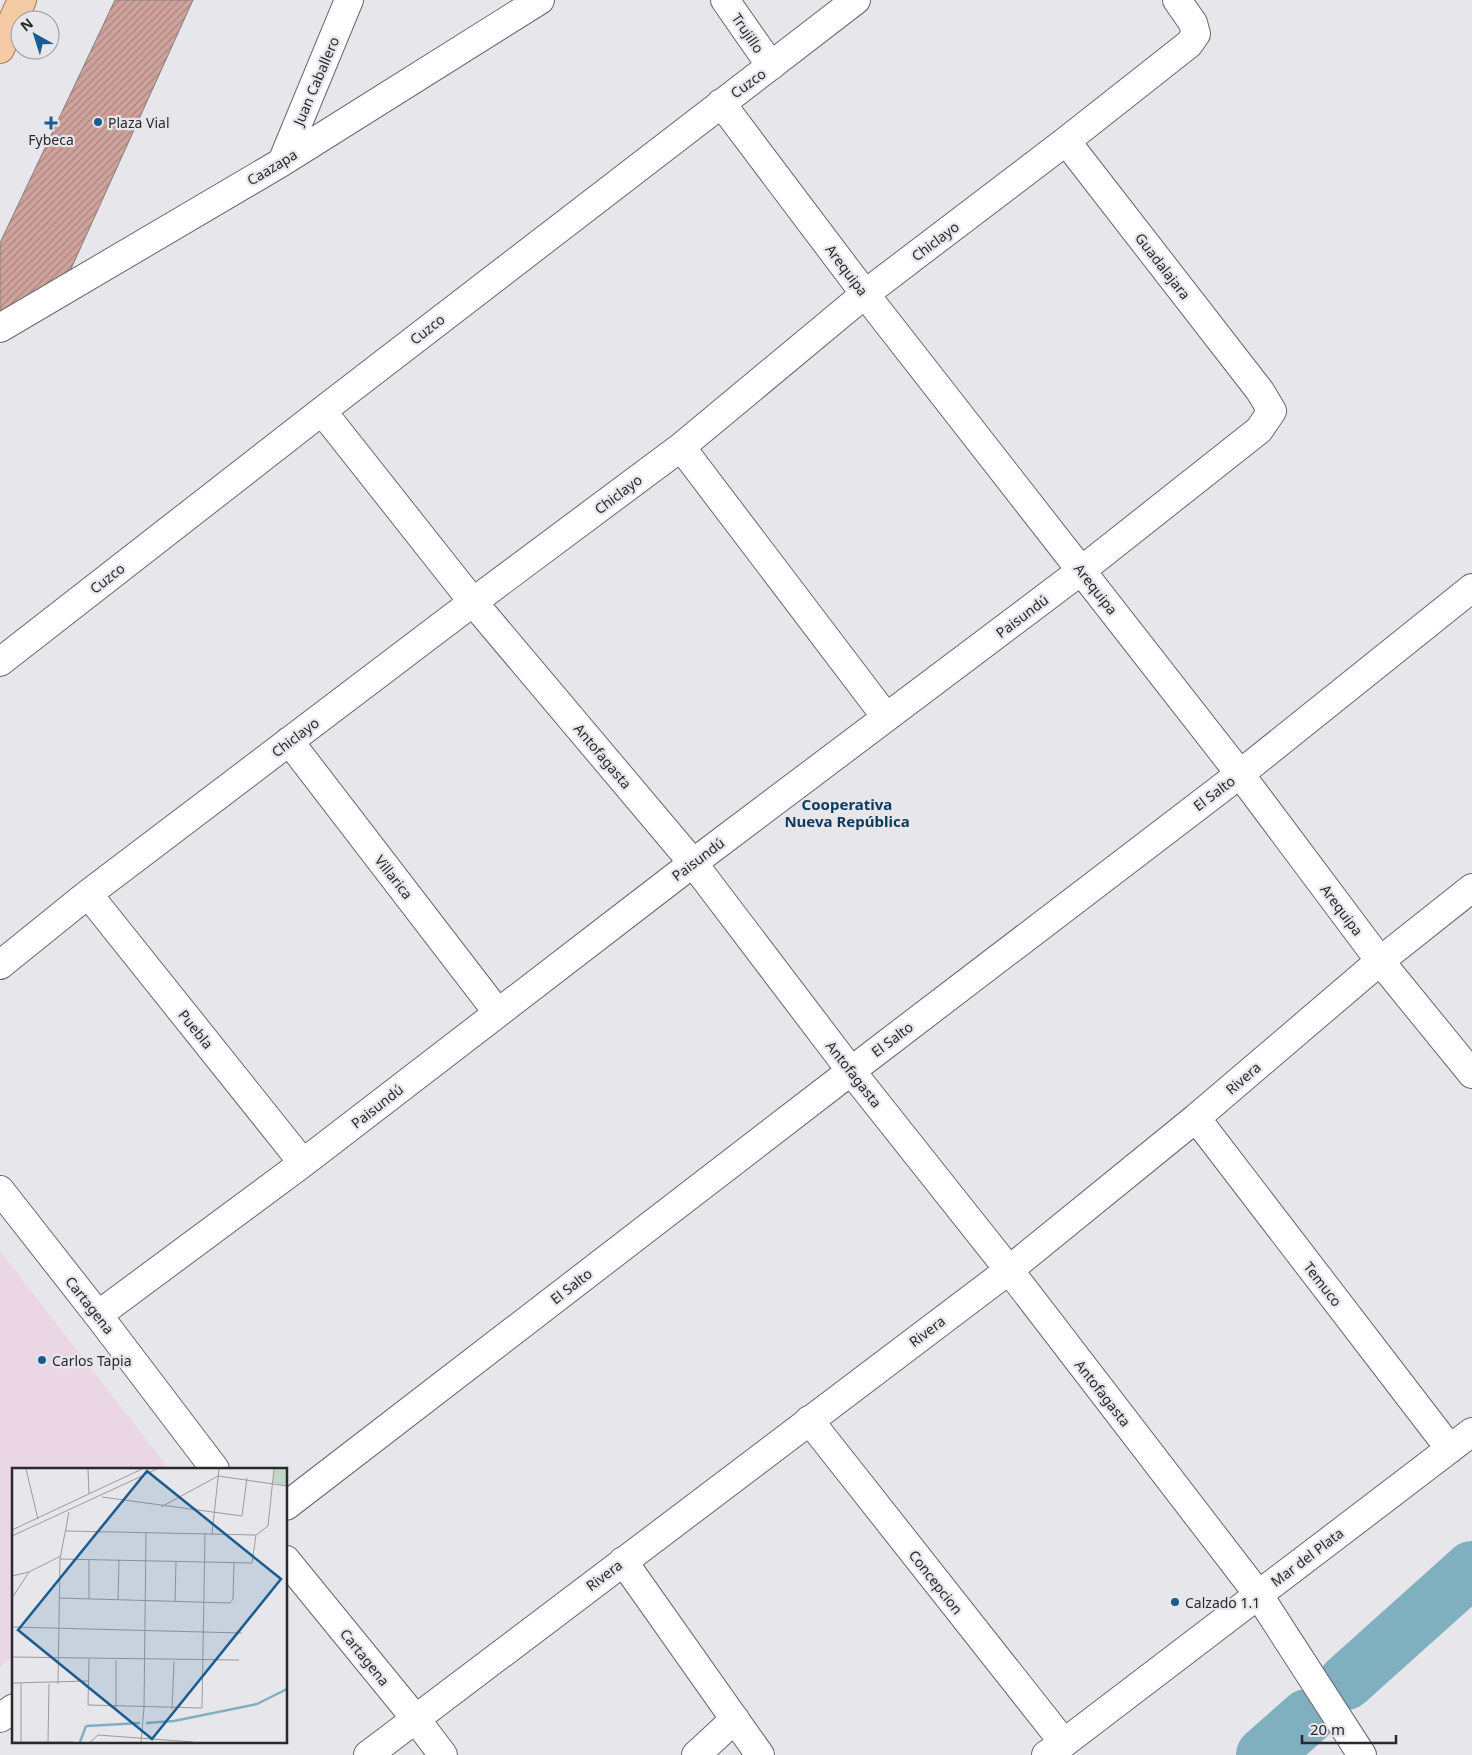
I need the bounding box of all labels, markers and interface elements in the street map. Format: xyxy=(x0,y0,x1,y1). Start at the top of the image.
street label: Trujillo xyxy=(728,9,768,57)
north arrow xyxy=(10,10,60,60)
text: N xyxy=(16,14,37,35)
street label: Juan Caballero xyxy=(288,34,343,130)
street label: Cuzco xyxy=(727,64,769,102)
place label: Plaza Vial xyxy=(108,113,170,132)
marker: Plaza Vial xyxy=(92,116,104,128)
marker: Fybeca xyxy=(45,117,57,129)
place label: Fybeca xyxy=(28,130,74,149)
street label: Caazapa xyxy=(243,145,301,189)
street label: Chiclayo xyxy=(907,217,963,265)
street label: Guadalajara xyxy=(1131,229,1195,303)
street label: Arequipa xyxy=(821,240,873,300)
street label: Cuzco xyxy=(406,309,448,349)
street label: Chiclayo xyxy=(590,470,646,518)
street label: Cuzco xyxy=(86,558,128,598)
street label: Arequipa xyxy=(1070,560,1122,618)
street label: Paisundú xyxy=(992,590,1052,642)
street label: Chiclayo xyxy=(267,713,323,761)
street label: Antofagasta xyxy=(570,719,636,793)
street label: El Salto xyxy=(1189,771,1239,815)
district label: Cooperativa Nueva República xyxy=(784,794,910,831)
street label: Paisundú xyxy=(668,833,728,885)
street label: Villarica xyxy=(371,851,417,903)
street label: Arequipa xyxy=(1316,880,1368,940)
street label: Puebla xyxy=(174,1005,218,1053)
street label: El Salto xyxy=(867,1017,917,1061)
street label: Antofagasta xyxy=(822,1037,886,1111)
street label: Rivera xyxy=(1221,1057,1265,1099)
street label: Paisundú xyxy=(347,1080,407,1132)
street label: Temuco xyxy=(1300,1258,1346,1310)
street label: El Salto xyxy=(546,1264,596,1308)
street label: Cartagena xyxy=(61,1272,119,1338)
street label: Rivera xyxy=(905,1311,949,1351)
place label: Carlos Tapia xyxy=(52,1351,132,1370)
marker: Carlos Tapia xyxy=(36,1354,48,1366)
street label: Antofagasta xyxy=(1071,1356,1135,1430)
inset map xyxy=(12,1468,288,1742)
street label: Mar del Plata xyxy=(1267,1523,1347,1591)
street label: Concepcion xyxy=(905,1546,967,1618)
street label: Rivera xyxy=(582,1555,626,1595)
place label: Calzado 1.1 xyxy=(1185,1593,1260,1612)
marker: Calzado 1.1 xyxy=(1169,1596,1181,1608)
street label: Cartagena xyxy=(336,1624,394,1690)
scale bar xyxy=(1302,1712,1396,1744)
text: 20 m xyxy=(1310,1719,1345,1739)

